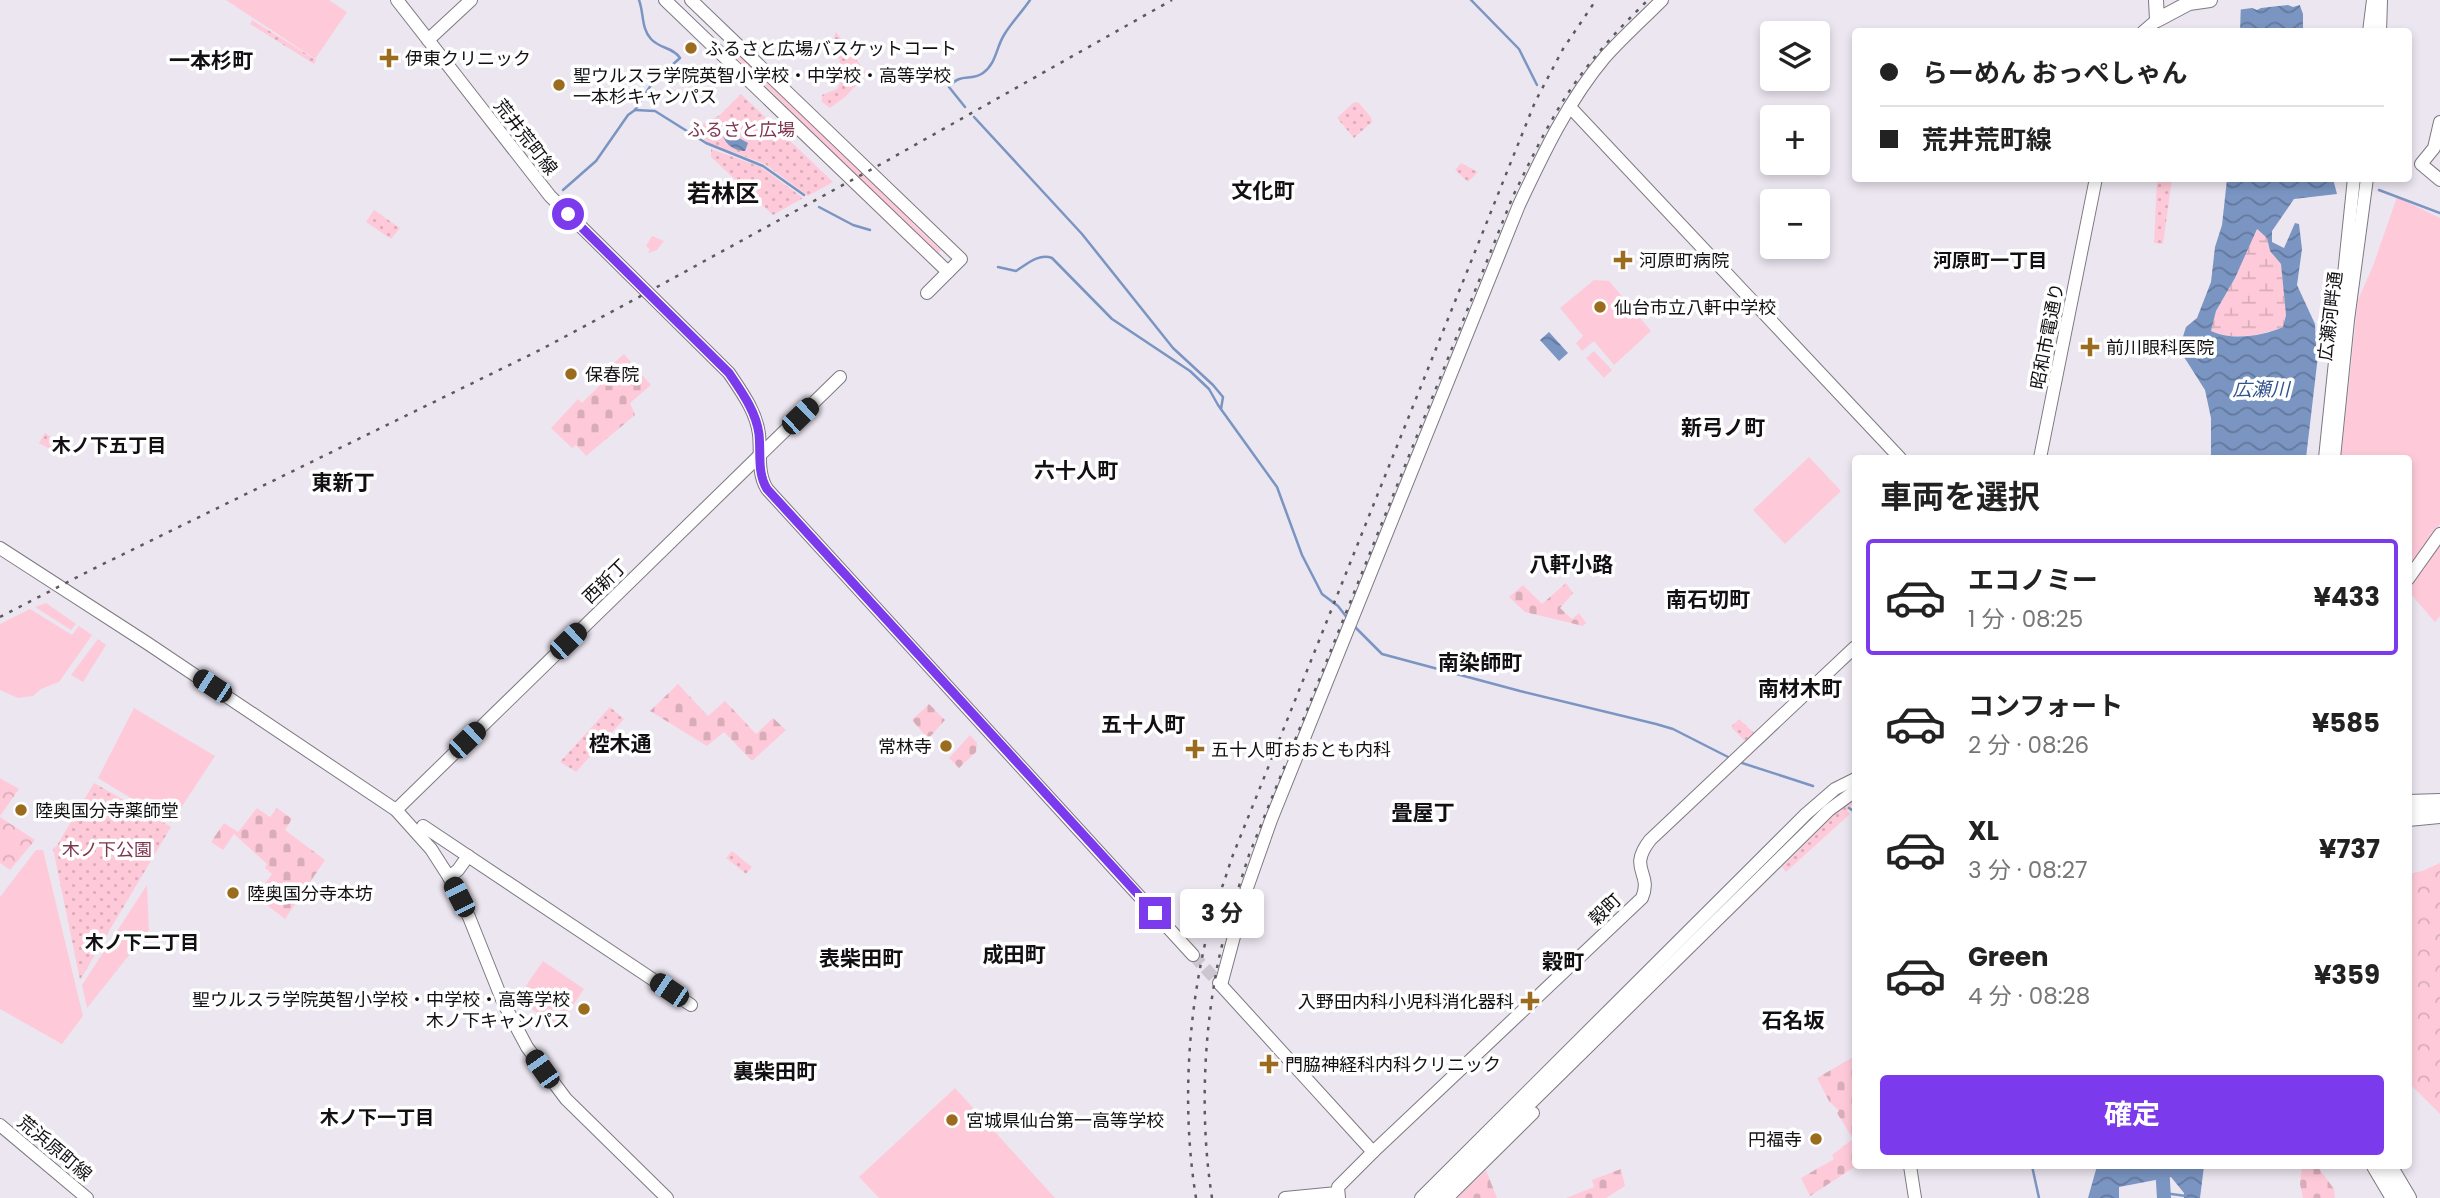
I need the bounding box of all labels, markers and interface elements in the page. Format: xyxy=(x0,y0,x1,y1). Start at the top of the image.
map controls xyxy=(1760,21,1830,259)
button: layers xyxy=(1760,21,1830,91)
place label: ふるさと広場バスケットコート xyxy=(705,36,957,61)
marker: ふるさと広場バスケットコート xyxy=(683,40,699,56)
district label: 一本杉町 xyxy=(169,46,253,75)
place label: 伊東クリニック xyxy=(405,46,531,71)
marker: 伊東クリニック xyxy=(379,48,399,68)
text: らーめん おっぺしゃん xyxy=(1922,55,2188,91)
place label: 聖ウルスラ学院英智小学校・中学校・高等学校 一本杉キャンパス xyxy=(573,63,951,109)
marker: 聖ウルスラ学院英智小学校・中学校・高等学校 一本杉キャンパス xyxy=(551,77,567,93)
street label: 荒井荒町線 xyxy=(488,94,564,180)
button: + xyxy=(1760,105,1830,175)
park label: ふるさと広場 xyxy=(687,117,795,142)
text: 荒井荒町線 xyxy=(1922,122,2052,158)
district label: 文化町 xyxy=(1232,176,1295,205)
district label: 若林区 xyxy=(687,177,759,210)
button: − xyxy=(1760,189,1830,259)
route start xyxy=(552,198,584,230)
district label: 河原町一丁目 xyxy=(1933,247,2047,274)
place label: 河原町病院 xyxy=(1639,248,1729,273)
marker: 河原町病院 xyxy=(1613,250,1633,270)
street label: 広瀬河畔通 xyxy=(2312,270,2348,362)
street label: 昭和市電通り xyxy=(2024,281,2070,391)
place label: 仙台市立八軒中学校 xyxy=(1614,295,1776,320)
marker: 仙台市立八軒中学校 xyxy=(1592,299,1608,315)
place label: 前川眼科医院 xyxy=(2106,335,2214,360)
marker: 前川眼科医院 xyxy=(2080,337,2100,357)
place label: 保春院 xyxy=(585,362,639,387)
marker: 保春院 xyxy=(563,366,579,382)
water label: 広瀬川 xyxy=(2232,376,2291,403)
car xyxy=(778,394,823,438)
district label: 新弓ノ町 xyxy=(1681,413,1765,442)
district label: 木ノ下五丁目 xyxy=(52,432,166,459)
district label: 六十人町 xyxy=(1034,456,1118,485)
district label: 東新丁 xyxy=(312,468,375,497)
text: 車両を選択 xyxy=(1880,474,2040,519)
district label: 八軒小路 xyxy=(1529,550,1613,579)
street label: 西新丁 xyxy=(577,553,633,609)
text: エコノミー xyxy=(1968,562,2098,598)
icon: car xyxy=(1884,566,1947,629)
text: ¥433 xyxy=(2313,579,2380,615)
district label: 南石切町 xyxy=(1666,585,1750,614)
text: 1 分 · 08:25 xyxy=(1968,603,2083,635)
car xyxy=(546,619,591,663)
district label: 南染師町 xyxy=(1438,648,1522,677)
car xyxy=(189,666,236,706)
district label: 南材木町 xyxy=(1758,674,1842,703)
text: コンフォート xyxy=(1968,688,2123,724)
icon: car xyxy=(1884,692,1947,755)
text: ¥585 xyxy=(2312,705,2380,741)
district label: 五十人町 xyxy=(1101,710,1185,739)
car xyxy=(445,718,490,762)
district label: 椌木通 xyxy=(589,729,652,758)
text: 2 分 · 08:26 xyxy=(1968,729,2089,761)
place label: 常林寺 xyxy=(878,734,932,759)
place label: 五十人町おおとも内科 xyxy=(1211,737,1391,762)
marker: 常林寺 xyxy=(938,738,954,754)
marker: 五十人町おおとも内科 xyxy=(1185,739,1205,759)
place label: 陸奥国分寺薬師堂 xyxy=(35,798,179,823)
district label: 畳屋丁 xyxy=(1392,798,1455,827)
marker: 陸奥国分寺薬師堂 xyxy=(13,802,29,818)
text: XL xyxy=(1968,813,1999,849)
icon: car xyxy=(1884,818,1947,881)
text: ¥737 xyxy=(2319,831,2380,867)
park label: 木ノ下公園 xyxy=(62,837,152,862)
text: 3 分 · 08:27 xyxy=(1968,854,2088,886)
car xyxy=(441,874,478,920)
place label: 陸奥国分寺本坊 xyxy=(247,881,373,906)
marker: 陸奥国分寺本坊 xyxy=(225,885,241,901)
callout: 3 分 xyxy=(1180,888,1264,937)
street label: 穀町 xyxy=(1583,888,1627,930)
route end xyxy=(1139,897,1171,929)
text: 3 分 xyxy=(1201,897,1243,929)
district label: 木ノ下二丁目 xyxy=(85,929,199,956)
text: Green xyxy=(1968,939,2049,975)
district label: 成田町 xyxy=(983,940,1046,969)
district label: 表柴田町 xyxy=(819,944,903,973)
icon: car xyxy=(1884,944,1947,1007)
district label: 穀町 xyxy=(1542,947,1584,976)
text: ¥359 xyxy=(2314,957,2380,993)
car xyxy=(646,970,693,1010)
text: 4 分 · 08:28 xyxy=(1968,980,2090,1012)
place label: 聖ウルスラ学院英智小学校・中学校・高等学校 木ノ下キャンパス xyxy=(192,987,570,1033)
place label: 入野田内科小児科消化器科 xyxy=(1298,989,1514,1014)
marker: 入野田内科小児科消化器科 xyxy=(1520,991,1540,1011)
marker: 聖ウルスラ学院英智小学校・中学校・高等学校 木ノ下キャンパス xyxy=(576,1001,592,1017)
district label: 石名坂 xyxy=(1762,1006,1825,1035)
car xyxy=(522,1046,563,1092)
place label: 門脇神経科内科クリニック xyxy=(1285,1052,1501,1077)
marker: 門脇神経科内科クリニック xyxy=(1259,1054,1279,1074)
district label: 裏柴田町 xyxy=(733,1057,817,1086)
button: 確定 xyxy=(1880,1075,2384,1155)
district label: 木ノ下一丁目 xyxy=(320,1104,434,1131)
place label: 宮城県仙台第一高等学校 xyxy=(966,1108,1164,1133)
street label: 荒浜原町線 xyxy=(12,1109,98,1187)
marker: 宮城県仙台第一高等学校 xyxy=(944,1112,960,1128)
place label: 円福寺 xyxy=(1748,1127,1802,1152)
marker: 円福寺 xyxy=(1808,1131,1824,1147)

